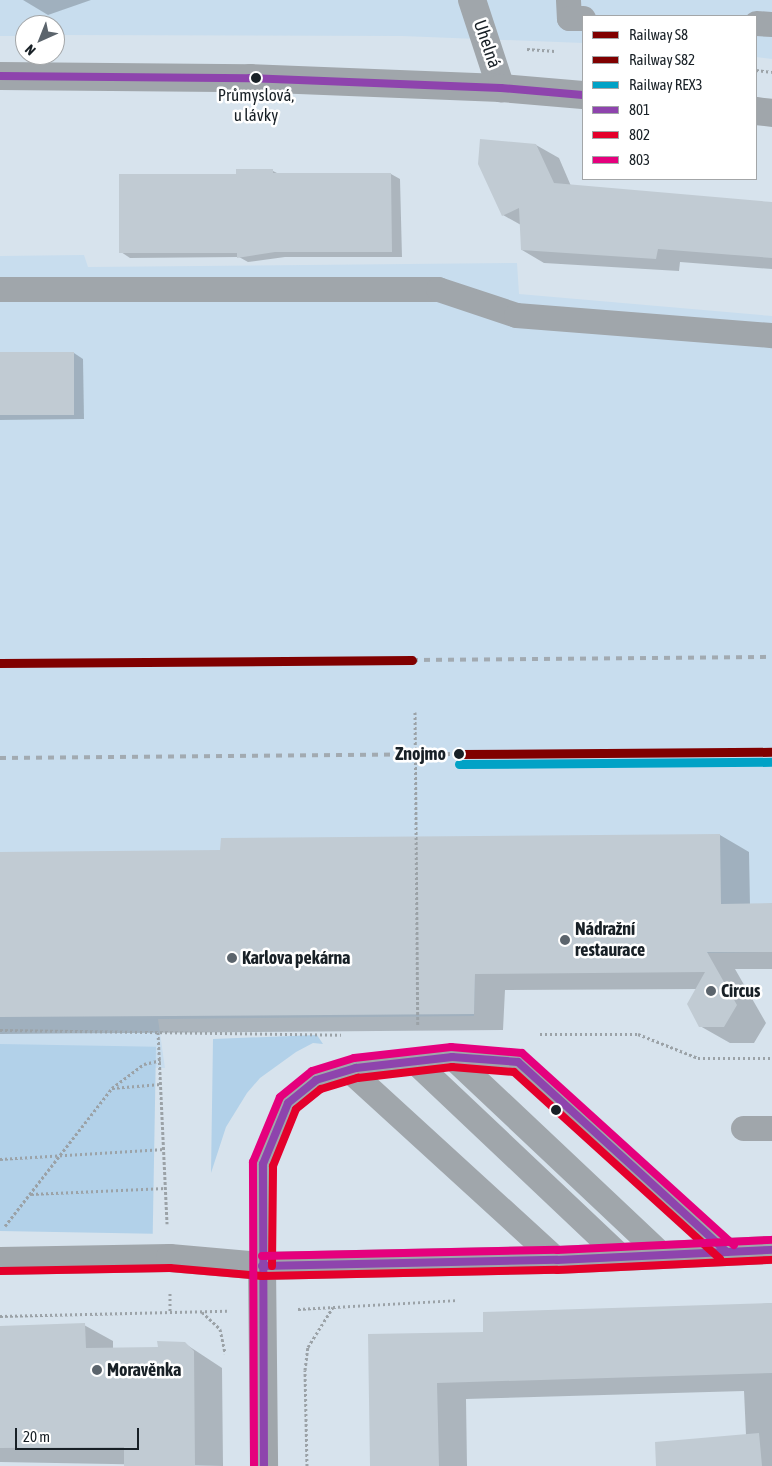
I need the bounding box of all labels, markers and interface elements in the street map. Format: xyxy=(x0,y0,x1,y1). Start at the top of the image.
north arrow xyxy=(15,15,65,65)
legend xyxy=(582,15,757,180)
street label: Uhelná xyxy=(469,17,505,71)
text: Railway S8 xyxy=(629,26,688,43)
text: N xyxy=(22,41,39,59)
text: Railway S82 xyxy=(629,51,695,68)
marker: Průmyslová, u lávky xyxy=(251,73,261,83)
text: Railway REX3 xyxy=(629,76,702,93)
place label: Průmyslová, u lávky xyxy=(218,86,294,126)
text: 801 xyxy=(629,101,650,118)
text: 802 xyxy=(629,126,650,143)
text: 803 xyxy=(629,151,650,168)
place label: Znojmo xyxy=(395,743,446,765)
marker: Znojmo xyxy=(450,745,468,763)
place label: Nádražní restaurace xyxy=(575,919,645,962)
marker: Nádražní restaurace xyxy=(559,934,571,946)
place label: Karlova pekárna xyxy=(242,947,350,969)
marker: Karlova pekárna xyxy=(226,952,238,964)
place label: Circus xyxy=(721,980,760,1002)
marker: Circus xyxy=(705,985,717,997)
unlabelled marker xyxy=(551,1105,561,1115)
place label: Moravěnka xyxy=(107,1359,181,1381)
marker: Moravěnka xyxy=(91,1364,103,1376)
scale bar xyxy=(18,1418,141,1450)
text: 20 m xyxy=(23,1428,50,1445)

